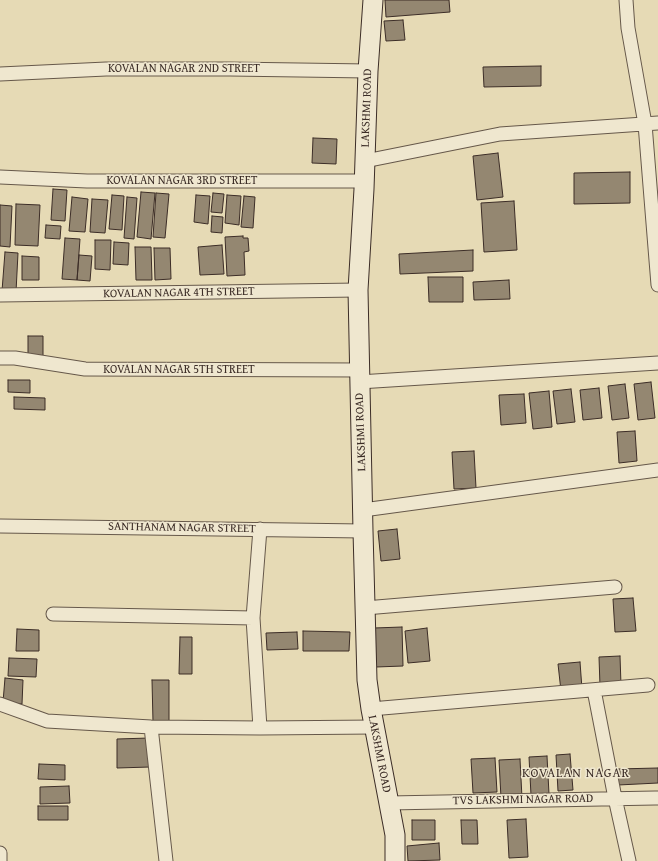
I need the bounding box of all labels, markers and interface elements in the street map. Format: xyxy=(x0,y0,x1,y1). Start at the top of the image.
street label: KOVALAN NAGAR 2ND STREET xyxy=(108,62,260,76)
street label: LAKSHMI ROAD xyxy=(358,68,376,148)
street label: KOVALAN NAGAR 3RD STREET xyxy=(106,174,258,188)
street label: KOVALAN NAGAR 4TH STREET xyxy=(103,284,255,302)
street label: KOVALAN NAGAR 5TH STREET xyxy=(103,363,255,377)
street label: LAKSHMI ROAD xyxy=(352,392,370,472)
street label: SANTHANAM NAGAR STREET xyxy=(108,520,256,536)
street label: LAKSHMI ROAD xyxy=(364,714,394,794)
district label: KOVALAN NAGAR xyxy=(522,766,630,782)
street label: TVS LAKSHMI NAGAR ROAD xyxy=(453,792,593,808)

